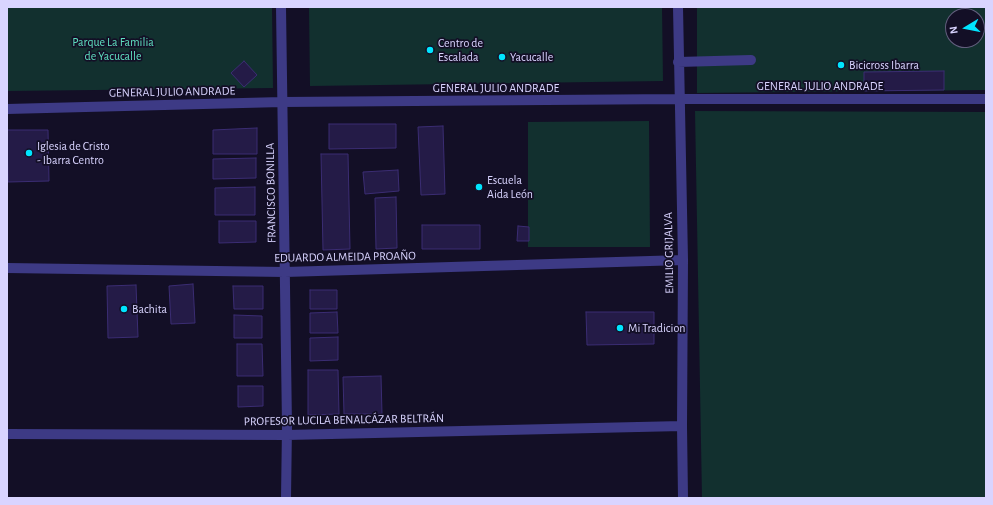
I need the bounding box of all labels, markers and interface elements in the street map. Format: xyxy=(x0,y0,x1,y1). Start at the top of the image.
north arrow xyxy=(945,8,985,48)
text: N xyxy=(948,25,960,35)
park label: Parque La Familia de Yacucalle xyxy=(72,35,154,63)
place label: Centro de Escalada xyxy=(438,36,483,64)
marker: Centro de Escalada xyxy=(425,45,435,55)
place label: Yacucalle xyxy=(510,50,553,64)
marker: Yacucalle xyxy=(497,52,507,62)
place label: Bicicross Ibarra xyxy=(849,58,919,72)
marker: Bicicross Ibarra xyxy=(836,60,846,70)
street label: GENERAL JULIO ANDRADE xyxy=(757,79,883,93)
street label: GENERAL JULIO ANDRADE xyxy=(433,81,559,95)
street label: GENERAL JULIO ANDRADE xyxy=(109,84,235,100)
place label: Iglesia de Cristo - Ibarra Centro xyxy=(37,139,110,167)
street label: FRANCISCO BONILLA xyxy=(263,143,279,243)
marker: Iglesia de Cristo - Ibarra Centro xyxy=(24,148,34,158)
place label: Escuela Aida León xyxy=(487,173,533,201)
marker: Escuela Aida León xyxy=(474,182,484,192)
street label: EMILIO GRIJALVA xyxy=(661,212,677,294)
street label: EDUARDO ALMEIDA PROAÑO xyxy=(274,249,416,265)
place label: Bachita xyxy=(132,302,167,316)
marker: Bachita xyxy=(119,304,129,314)
place label: Mi Tradicion xyxy=(628,321,685,335)
marker: Mi Tradicion xyxy=(615,323,625,333)
street label: PROFESOR LUCILA BENALCÁZAR BELTRÁN xyxy=(244,411,444,429)

